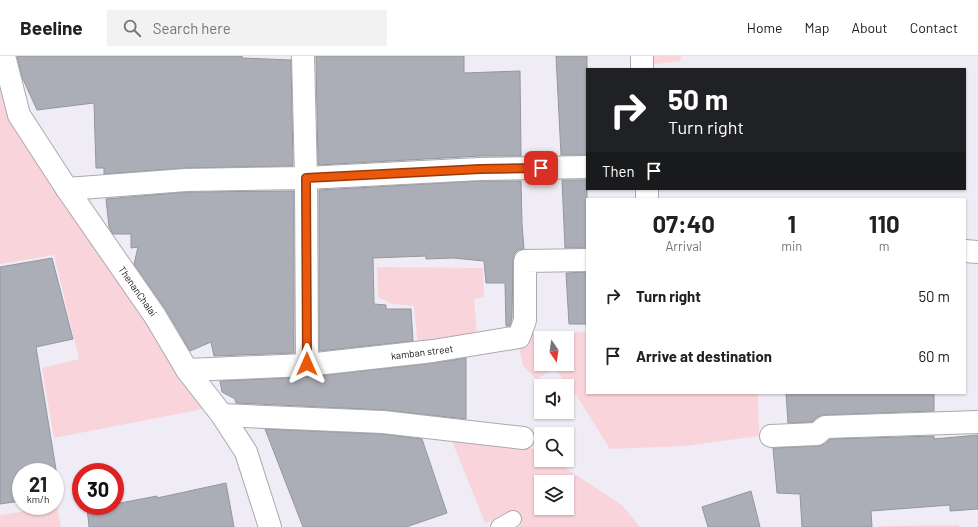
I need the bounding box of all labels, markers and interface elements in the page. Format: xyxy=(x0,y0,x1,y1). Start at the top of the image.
search box xyxy=(107,10,387,46)
text: Beeline xyxy=(20,16,83,39)
icon: search xyxy=(121,17,143,39)
text: Search here xyxy=(153,19,231,37)
text: Home xyxy=(747,19,783,36)
text: Map xyxy=(805,19,829,36)
text: About xyxy=(851,19,888,36)
text: Contact xyxy=(910,19,958,36)
text: 50 m xyxy=(668,82,728,116)
icon: right xyxy=(602,84,654,136)
text: Turn right xyxy=(668,116,744,138)
pin xyxy=(524,151,558,185)
icon: arrive xyxy=(530,157,552,179)
icon: arrive xyxy=(643,160,665,182)
text: Then xyxy=(602,162,635,180)
text: 07:40 xyxy=(652,209,715,238)
text: 1 xyxy=(788,209,796,238)
text: 110 xyxy=(869,209,900,238)
text: Arrival xyxy=(665,238,702,254)
text: min xyxy=(781,238,802,254)
text: m xyxy=(879,238,890,254)
street label: ThenanChalai xyxy=(116,263,160,319)
icon: right xyxy=(602,285,624,307)
text: Turn right xyxy=(636,287,701,305)
text: 50 m xyxy=(918,287,950,305)
north arrow xyxy=(534,331,574,371)
map controls xyxy=(534,331,574,515)
street label: kamban street xyxy=(390,342,454,362)
position arrow xyxy=(286,343,328,385)
icon: arrive xyxy=(602,345,624,367)
text: Arrive at destination xyxy=(636,347,772,365)
text: 60 m xyxy=(918,347,950,365)
button: sound xyxy=(534,379,574,419)
button: search xyxy=(534,427,574,467)
speed limit sign: 30 xyxy=(72,463,124,515)
text: 21 xyxy=(29,472,47,496)
button: layers xyxy=(534,475,574,515)
text: km/h xyxy=(27,493,49,505)

